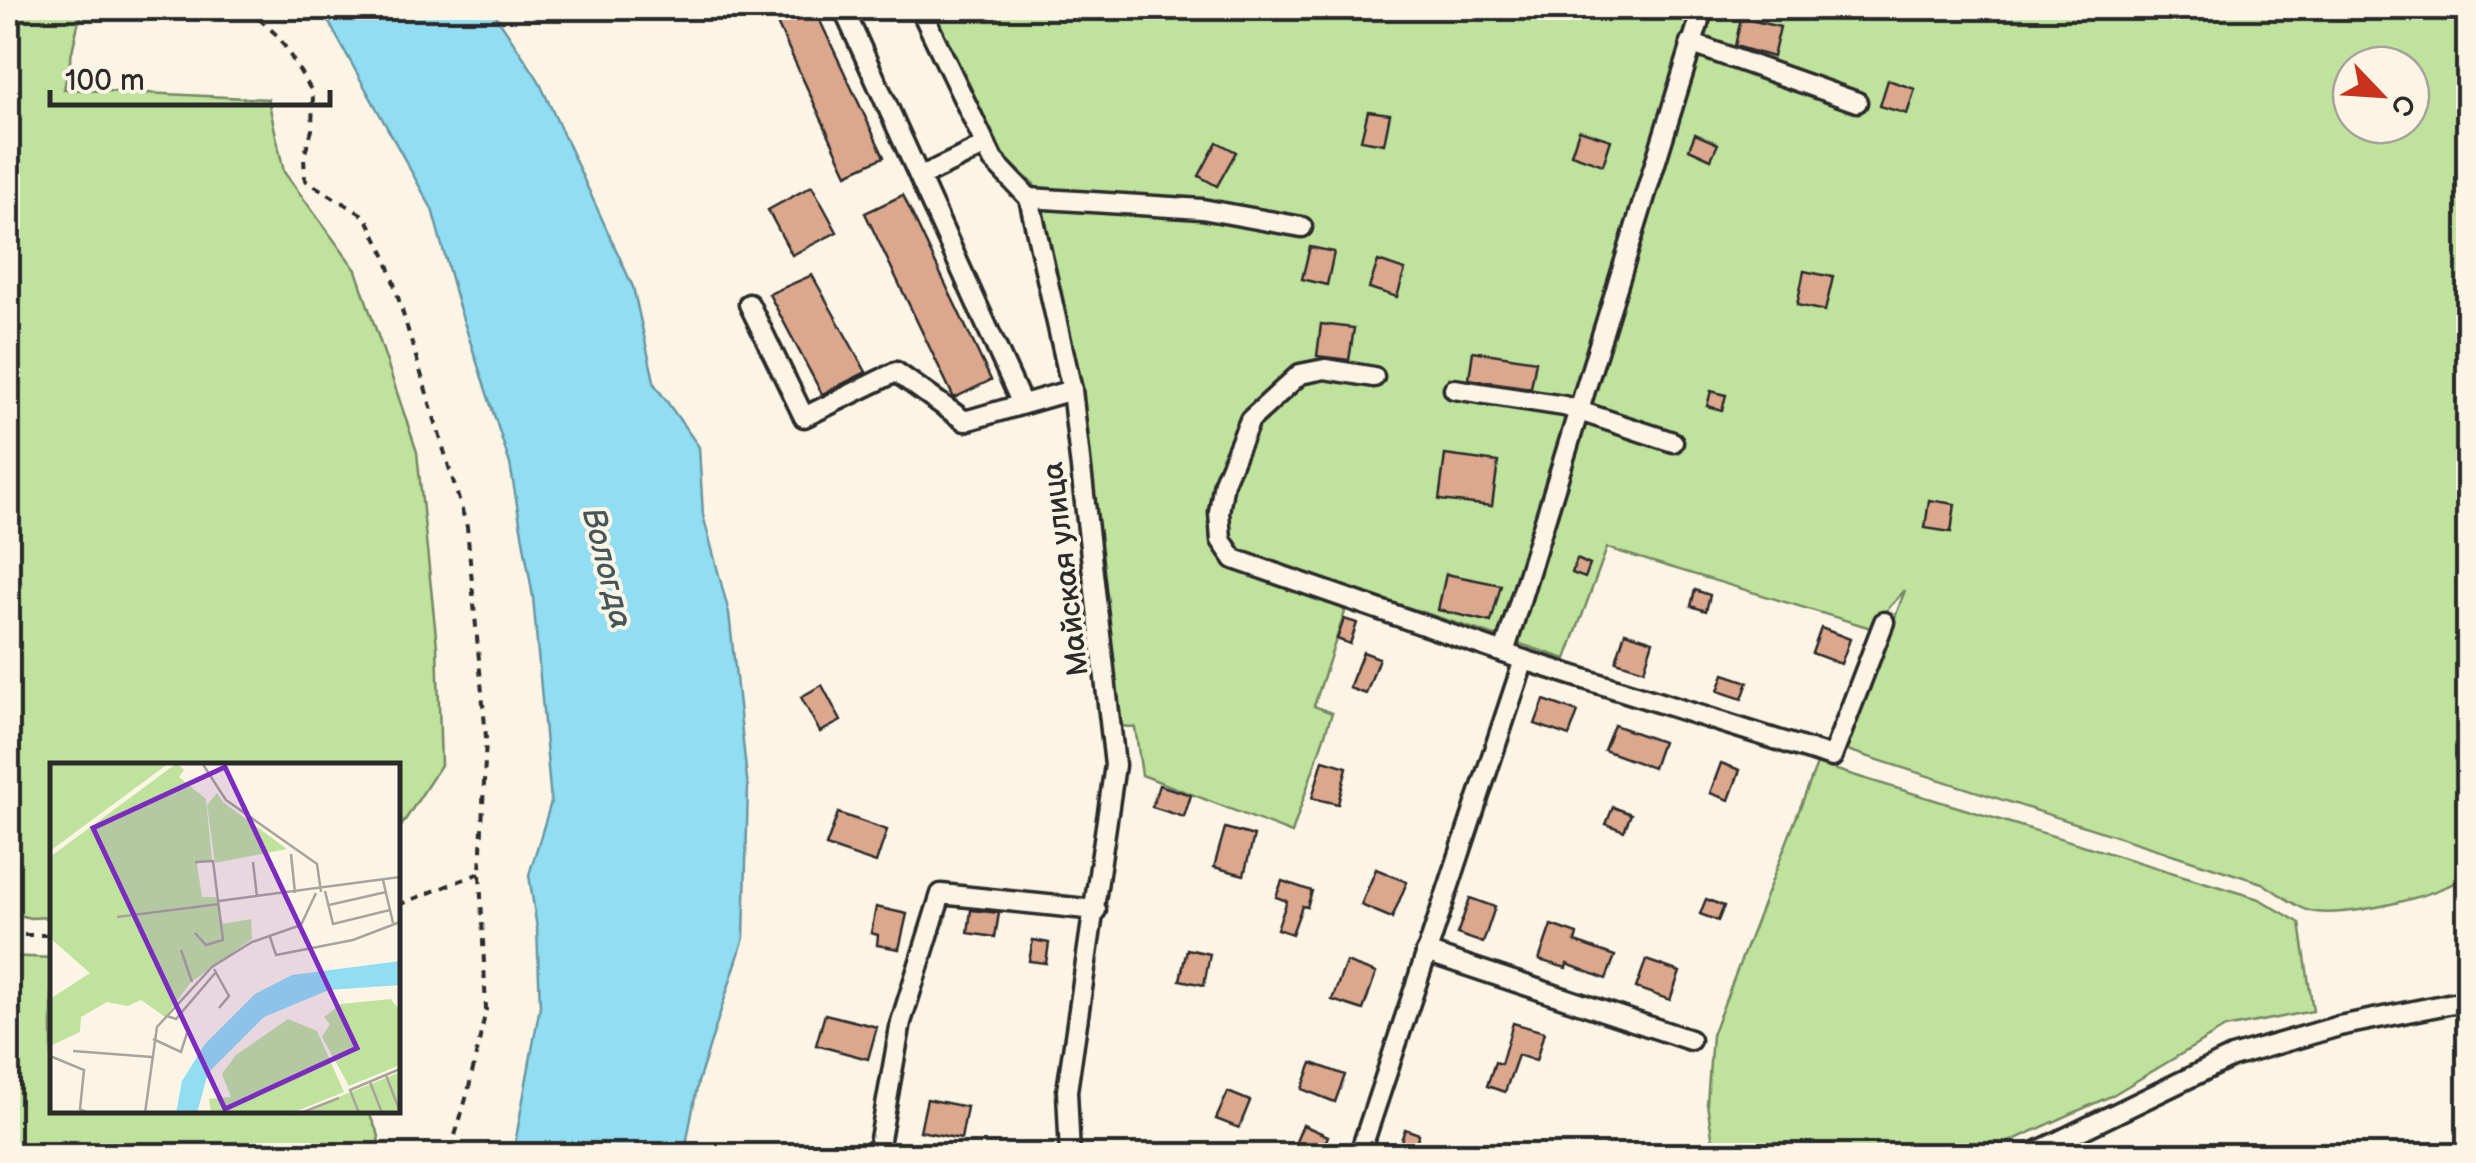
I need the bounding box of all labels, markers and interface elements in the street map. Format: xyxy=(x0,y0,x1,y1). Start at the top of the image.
scale bar xyxy=(50,45,330,107)
north arrow xyxy=(2331,45,2431,145)
text: 100 m xyxy=(65,63,145,99)
text: С xyxy=(2383,89,2421,121)
street label: Майская улица xyxy=(1035,459,1097,678)
water label: Вологда xyxy=(573,504,640,633)
inset map xyxy=(50,763,400,1113)

